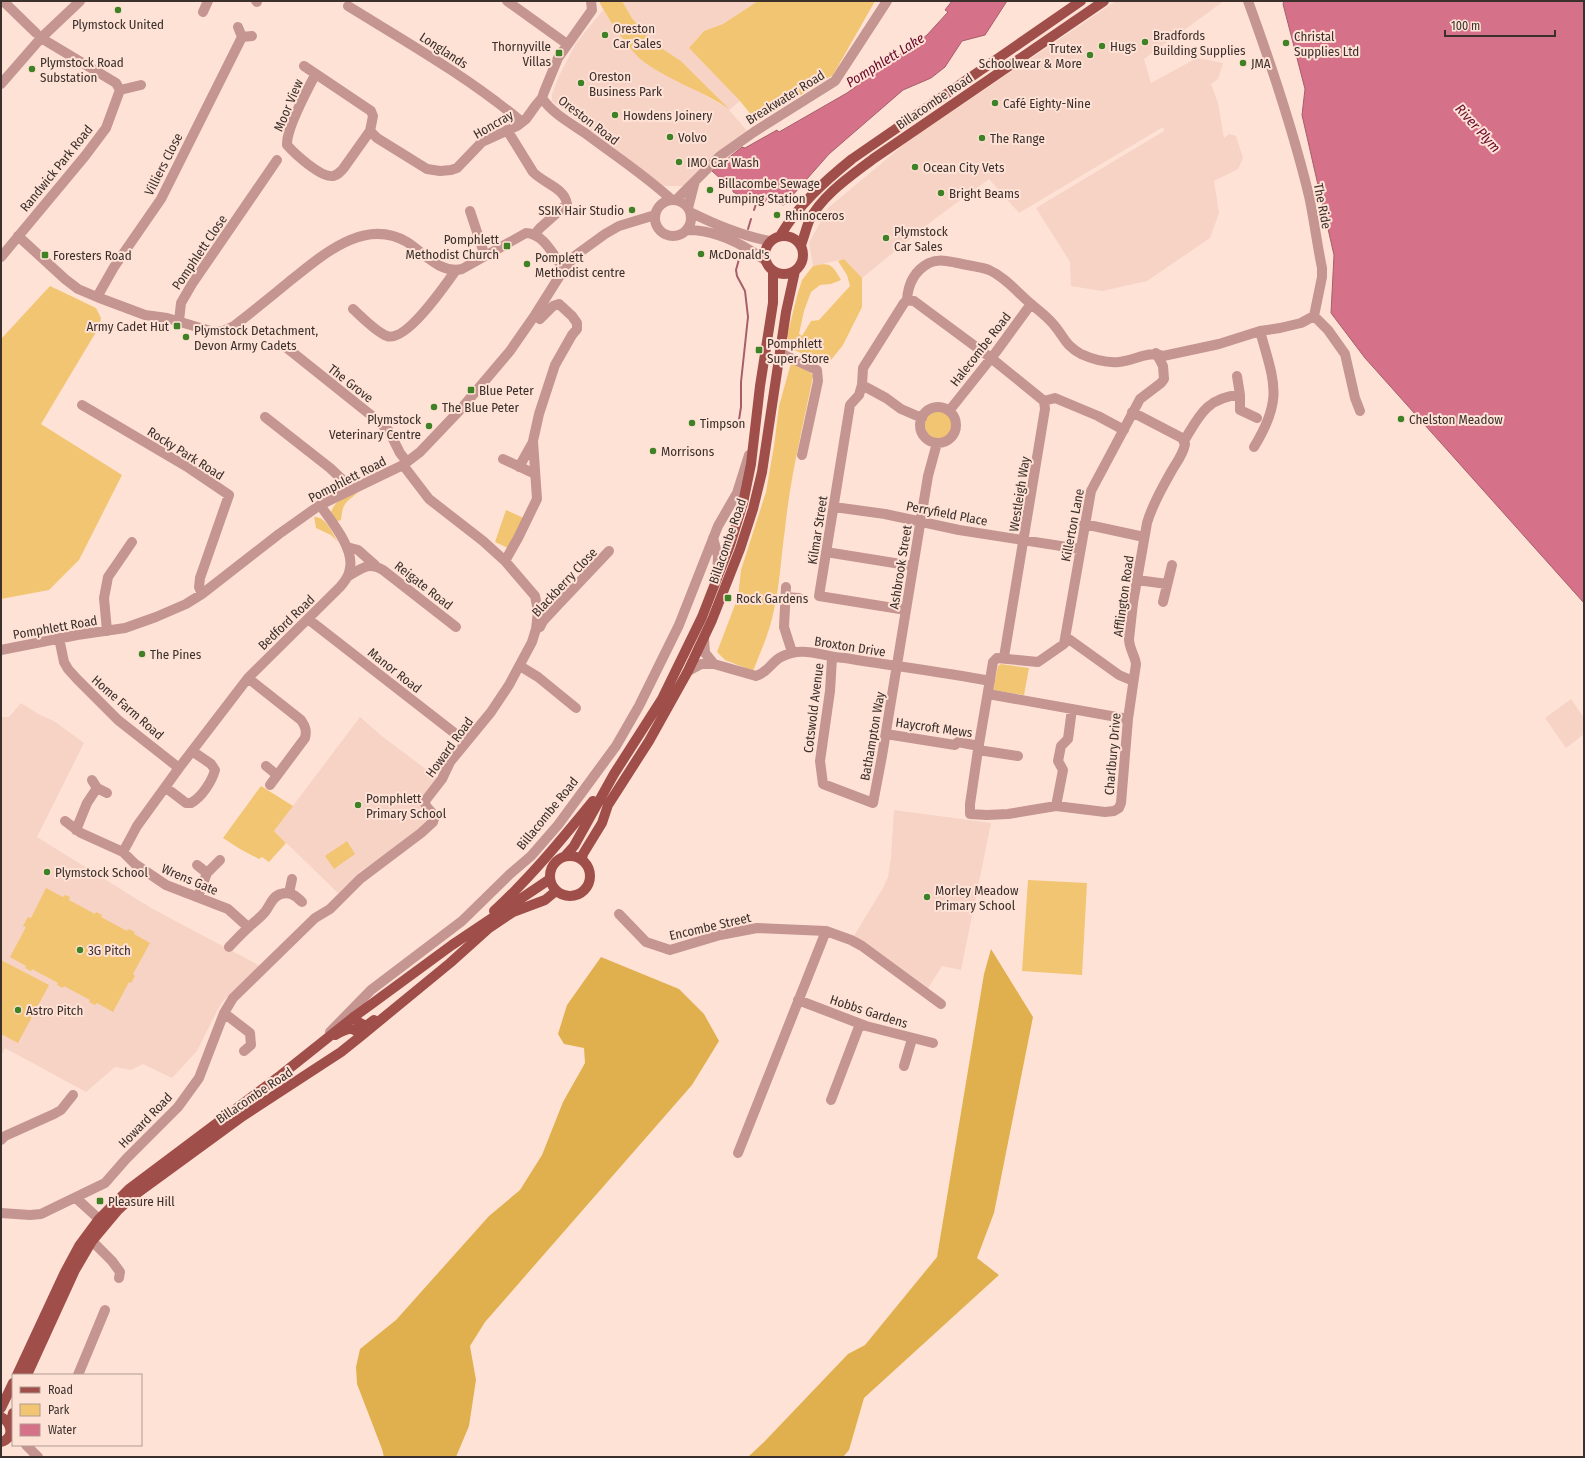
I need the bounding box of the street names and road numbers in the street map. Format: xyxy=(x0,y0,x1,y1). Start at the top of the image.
street label: Longlands xyxy=(417,29,471,72)
street label: Breakwater Road xyxy=(743,67,827,128)
street label: Billacombe Road xyxy=(893,70,975,133)
street label: Moor View xyxy=(271,76,306,134)
street label: Oreston Road xyxy=(555,93,622,148)
street label: Honcray xyxy=(471,107,516,142)
street label: Randwick Park Road xyxy=(17,122,96,215)
street label: Villiers Close xyxy=(141,130,186,198)
street label: The Ride xyxy=(1311,182,1334,230)
street label: Pomphlett Close xyxy=(169,212,230,293)
street label: Halecombe Road xyxy=(947,309,1014,389)
street label: The Grove xyxy=(325,361,376,406)
street label: Rocky Park Road xyxy=(145,424,227,483)
street label: Pomphlett Road xyxy=(306,453,389,505)
street label: Westleigh Way xyxy=(1006,455,1033,533)
street label: Killerton Lane xyxy=(1058,487,1087,563)
street label: Kilmar Street xyxy=(805,494,830,566)
street label: Billacombe Road xyxy=(706,497,749,586)
street label: Perryfield Place xyxy=(905,498,989,529)
street label: Ashbrook Street xyxy=(886,523,915,610)
street label: Blackberry Close xyxy=(529,545,600,620)
street label: Afflington Road xyxy=(1110,554,1137,638)
street label: Reigate Road xyxy=(392,558,456,613)
street label: Bedford Road xyxy=(255,592,318,653)
street label: Pomphlett Road xyxy=(12,613,98,642)
street label: Broxton Drive xyxy=(813,633,887,660)
street label: Manor Road xyxy=(365,645,424,696)
street label: Cotswold Avenue xyxy=(801,662,826,754)
street label: Home Farm Road xyxy=(89,672,167,743)
street label: Bathampton Way xyxy=(857,690,888,782)
street label: Charlbury Drive xyxy=(1101,712,1124,796)
street label: Howard Road xyxy=(423,714,476,780)
street label: Haycroft Mews xyxy=(895,715,974,740)
street label: Billacombe Road xyxy=(514,774,581,853)
street label: Wrens Gate xyxy=(159,861,220,898)
street label: Encombe Street xyxy=(668,910,753,943)
street label: Hobbs Gardens xyxy=(828,992,910,1031)
street label: Billacombe Road xyxy=(213,1064,295,1127)
street label: Howard Road xyxy=(115,1090,175,1151)

